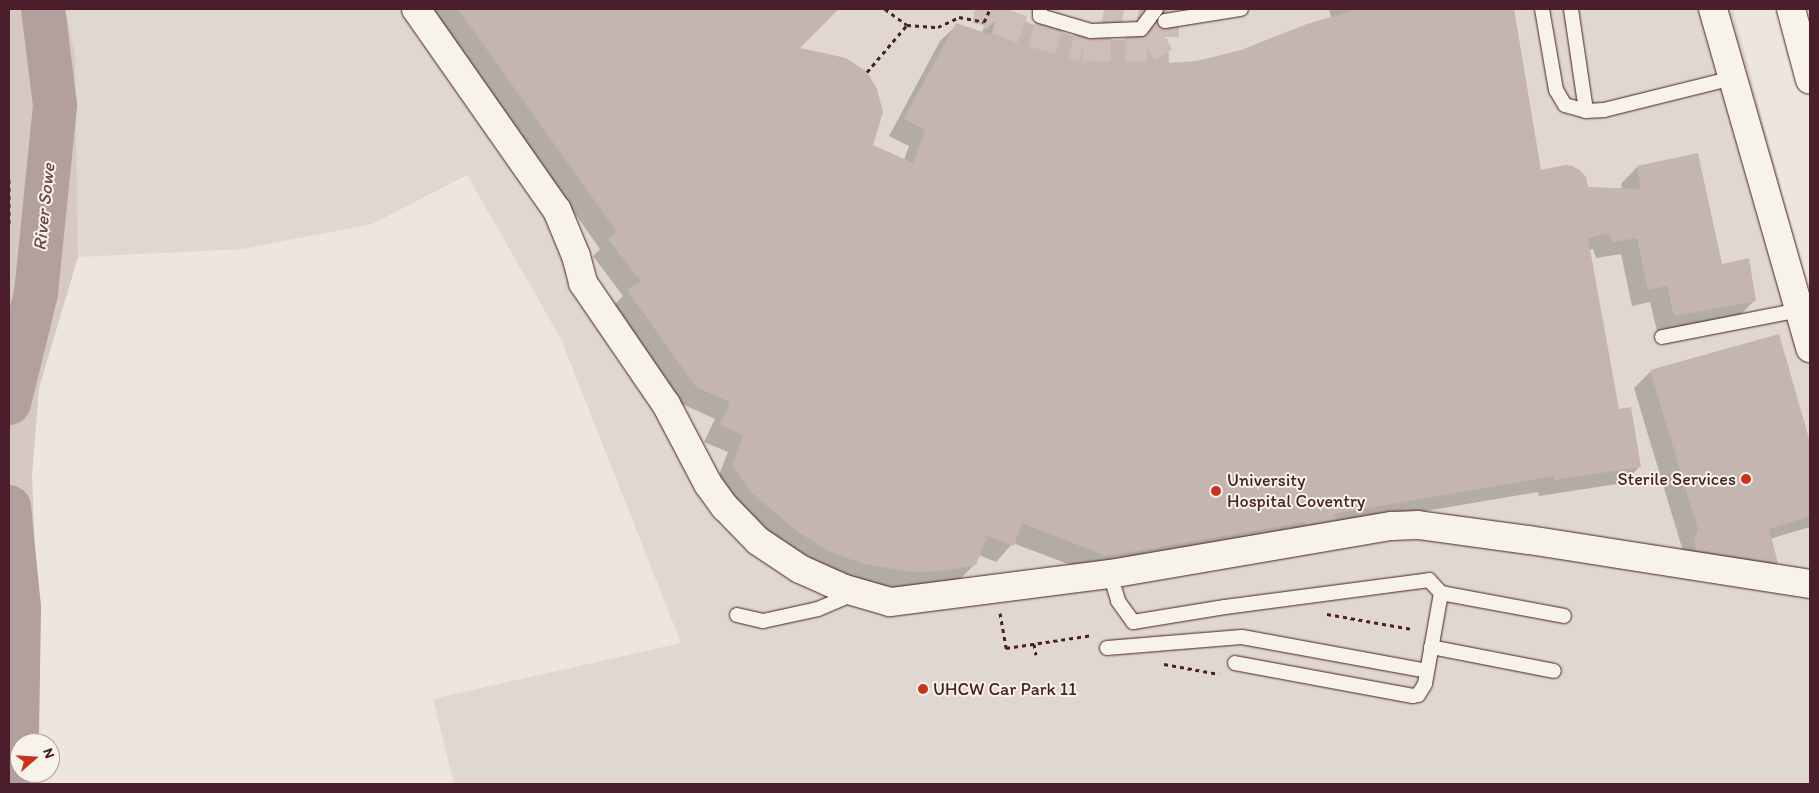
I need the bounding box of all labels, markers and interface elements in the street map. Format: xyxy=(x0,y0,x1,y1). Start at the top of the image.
water label: River Sowe xyxy=(28,162,60,252)
place label: Sterile Services xyxy=(1617,468,1736,490)
place label: University Hospital Coventry xyxy=(1227,470,1365,512)
marker: Sterile Services xyxy=(1740,473,1752,485)
marker: University Hospital Coventry xyxy=(1209,484,1223,498)
place label: UHCW Car Park 11 xyxy=(933,678,1077,700)
marker: UHCW Car Park 11 xyxy=(917,683,929,695)
north arrow xyxy=(10,733,60,783)
text: N xyxy=(39,746,58,761)

